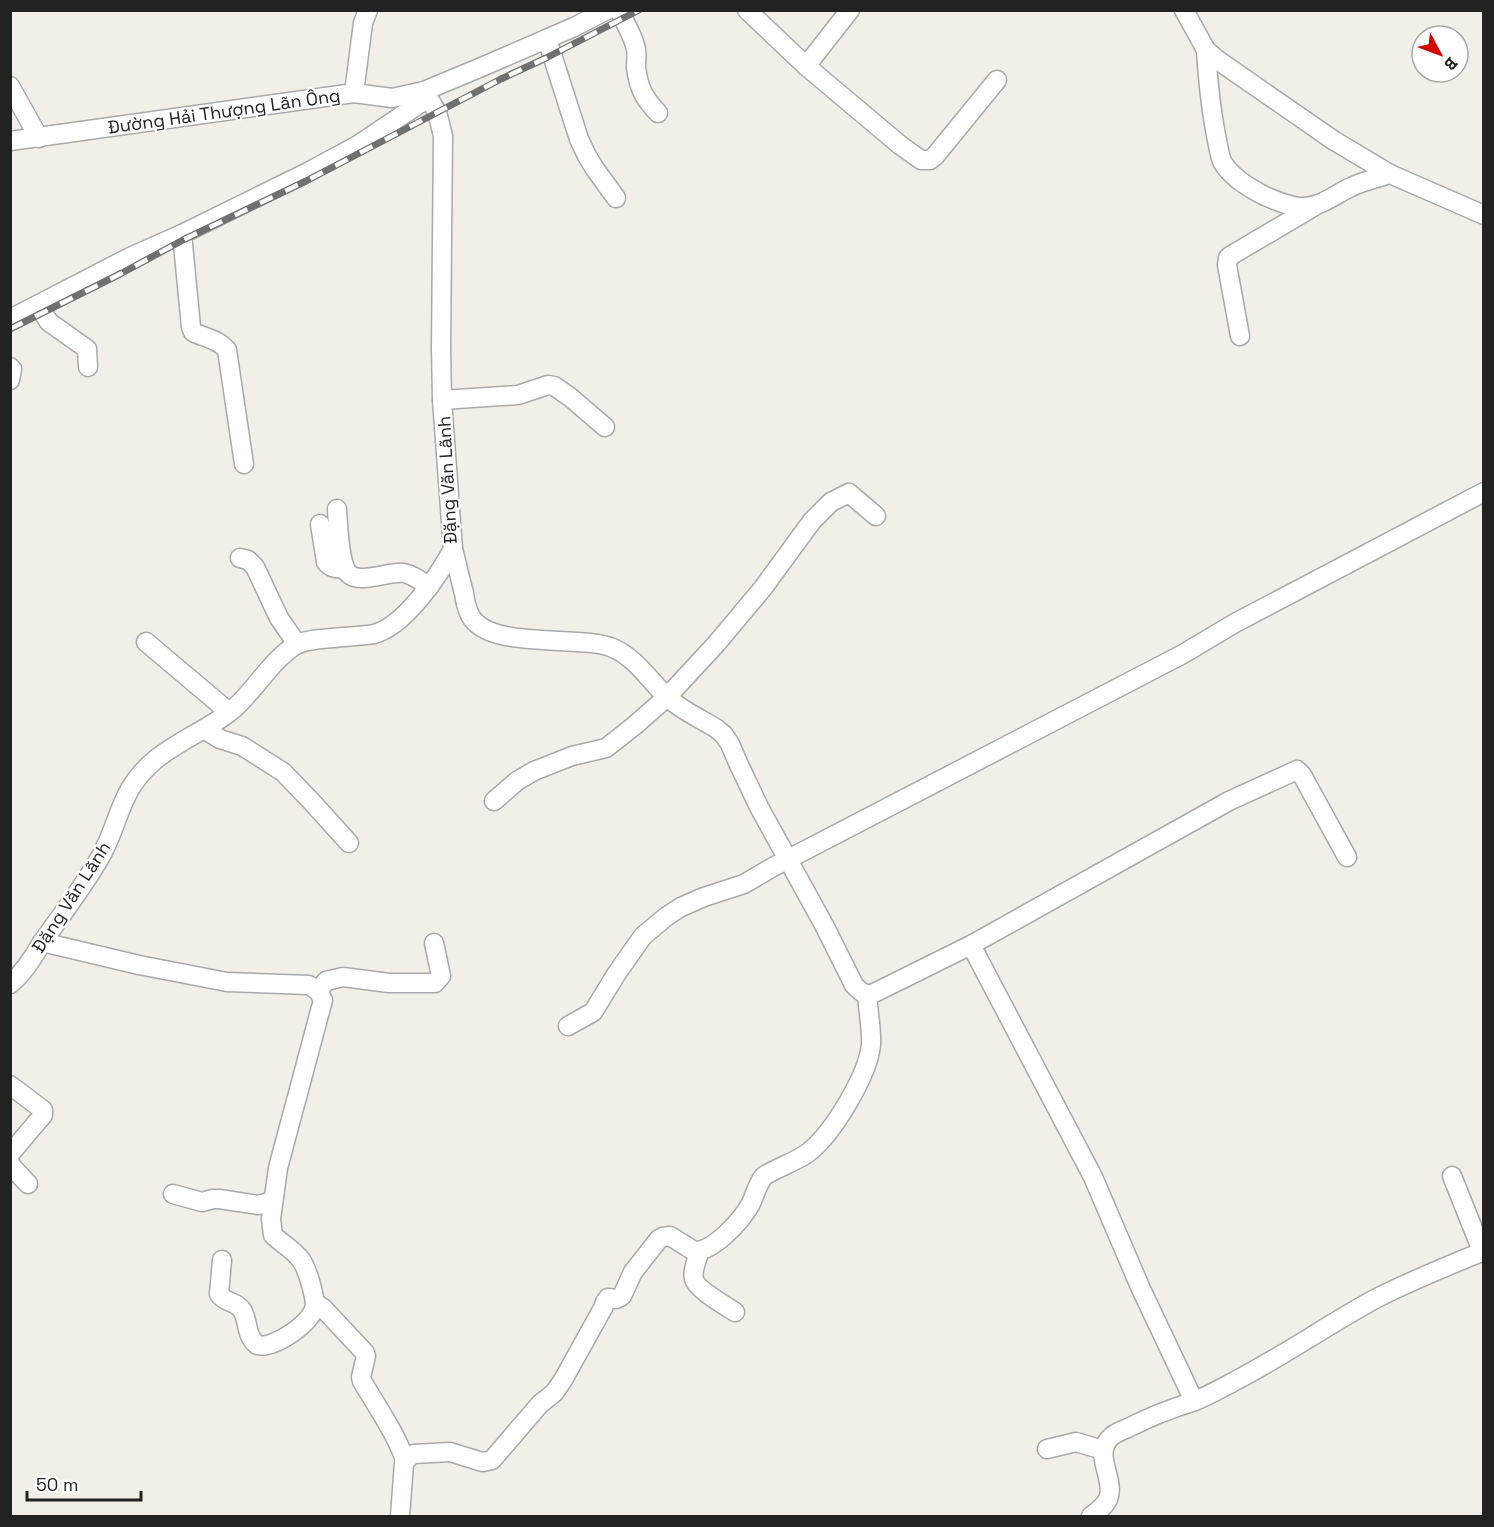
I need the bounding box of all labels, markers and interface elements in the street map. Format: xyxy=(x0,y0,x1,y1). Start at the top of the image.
north arrow xyxy=(1410,24,1470,84)
text: B xyxy=(1440,53,1462,74)
street label: Đường Hải Thượng Lãn Ông xyxy=(106,83,342,139)
street label: Đặng Văn Lãnh xyxy=(432,415,462,545)
street label: Đặng Văn Lãnh xyxy=(26,837,116,957)
scale bar xyxy=(27,1464,141,1502)
text: 50 m xyxy=(36,1473,78,1496)

